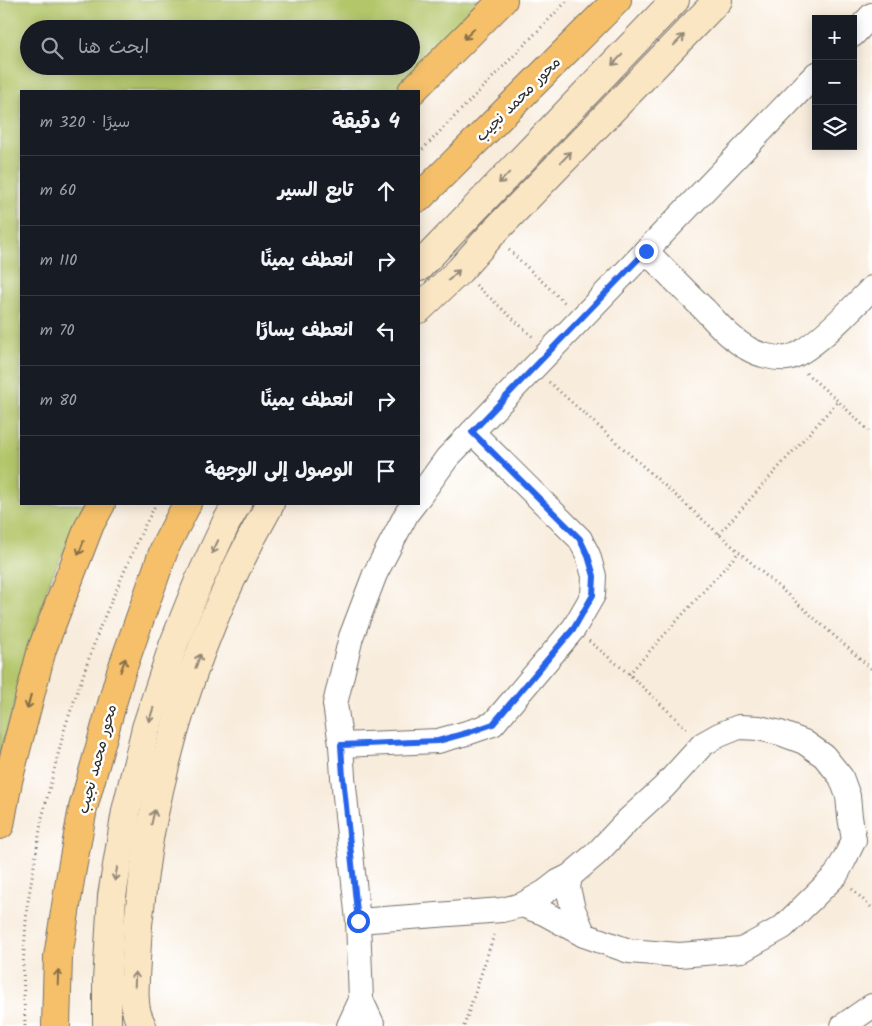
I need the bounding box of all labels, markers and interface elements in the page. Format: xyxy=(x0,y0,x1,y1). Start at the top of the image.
map controls xyxy=(812,15,857,150)
button: + xyxy=(812,15,857,60)
search box xyxy=(20,20,420,75)
one-way arrow xyxy=(463,28,475,41)
text: ابحث هنا xyxy=(78,33,149,63)
icon: search xyxy=(38,34,66,62)
one-way arrow xyxy=(673,34,685,47)
street label: محور محمد نجيب xyxy=(471,52,567,148)
one-way arrow xyxy=(611,54,623,67)
button: − xyxy=(812,60,857,105)
button: layers xyxy=(812,105,857,150)
text: 4 دقيقة xyxy=(332,106,400,139)
text: سيرًا · 320 m xyxy=(40,110,130,135)
one-way arrow xyxy=(560,151,572,164)
one-way arrow xyxy=(498,171,510,184)
text: تابع السير xyxy=(278,176,353,206)
icon: ahead xyxy=(372,177,400,205)
text: 60 m xyxy=(40,178,76,203)
route end xyxy=(635,240,658,263)
text: انعطف يمينًا xyxy=(261,246,353,276)
icon: right xyxy=(372,247,400,275)
text: 110 m xyxy=(40,248,77,273)
one-way arrow xyxy=(448,269,460,281)
text: انعطف يسارًا xyxy=(256,316,353,346)
icon: left xyxy=(372,317,400,345)
text: 70 m xyxy=(40,318,75,343)
text: انعطف يمينًا xyxy=(261,386,353,416)
icon: right xyxy=(372,387,400,415)
text: 80 m xyxy=(40,388,77,413)
text: الوصول إلى الوجهة xyxy=(205,456,353,486)
icon: arrive xyxy=(372,457,400,485)
one-way arrow xyxy=(210,539,219,554)
one-way arrow xyxy=(76,540,85,555)
one-way arrow xyxy=(194,654,203,669)
one-way arrow xyxy=(119,658,128,673)
one-way arrow xyxy=(23,693,33,709)
street label: محور محمد نجيب xyxy=(72,702,124,817)
one-way arrow xyxy=(145,707,155,723)
one-way arrow xyxy=(149,810,158,826)
one-way arrow xyxy=(111,865,121,881)
route start xyxy=(347,910,370,933)
one-way arrow xyxy=(53,970,62,986)
one-way arrow xyxy=(131,971,140,987)

